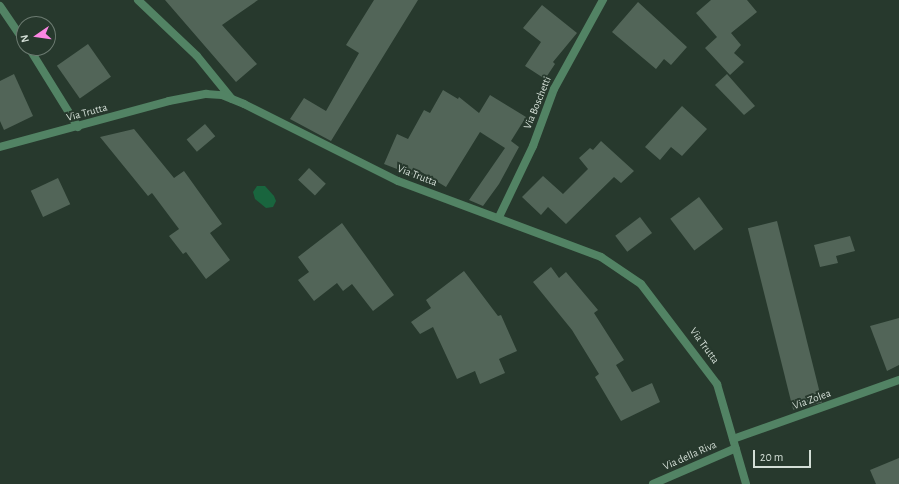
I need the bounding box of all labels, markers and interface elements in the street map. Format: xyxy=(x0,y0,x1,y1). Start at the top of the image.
north arrow xyxy=(16,16,56,56)
text: N xyxy=(19,34,31,44)
street label: Via Boschetti xyxy=(521,75,555,131)
street label: Via Trutta xyxy=(65,101,109,125)
street label: Via Trutta xyxy=(395,162,439,190)
street label: Via Trutta xyxy=(686,325,722,367)
street label: Via Zolea xyxy=(791,387,833,413)
street label: Via della Riva xyxy=(661,438,719,474)
scale bar xyxy=(755,442,813,468)
text: 20 m xyxy=(760,451,783,463)

